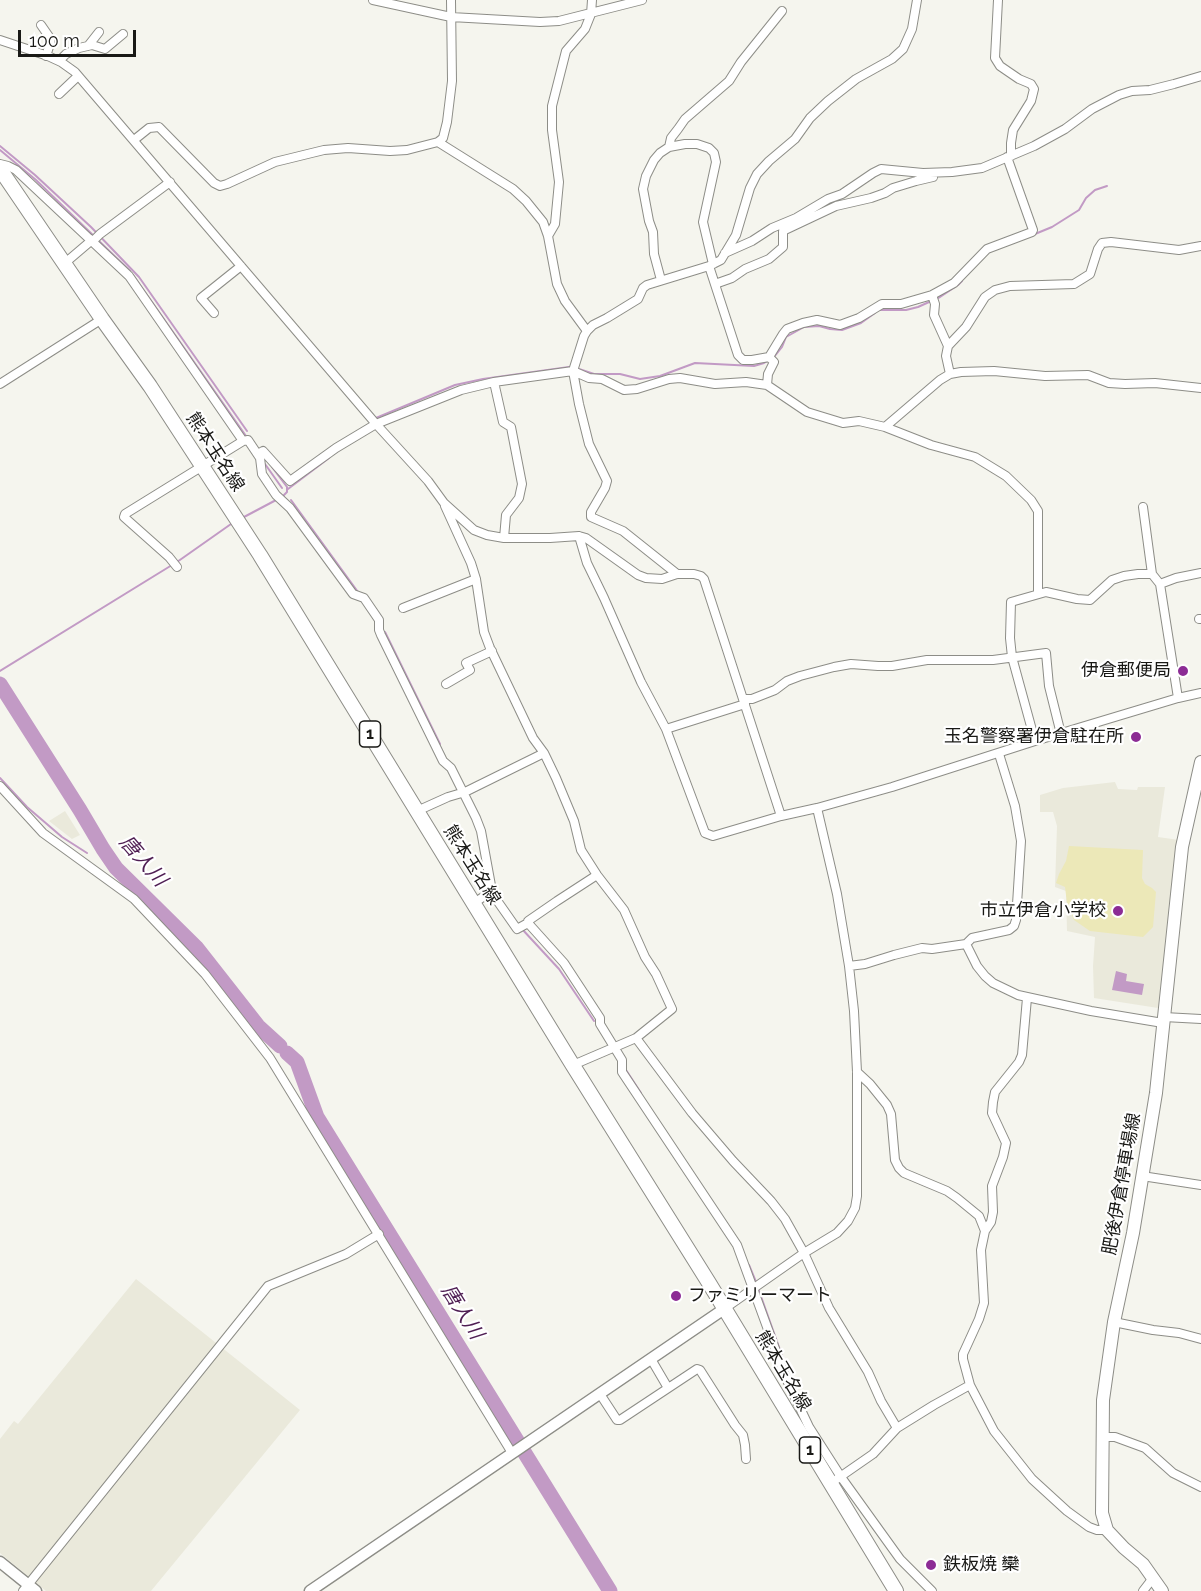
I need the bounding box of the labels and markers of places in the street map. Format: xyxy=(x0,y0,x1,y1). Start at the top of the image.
place label: 伊倉郵便局 xyxy=(1081,660,1171,682)
marker: 伊倉郵便局 xyxy=(1176,664,1190,678)
place label: 玉名警察署伊倉駐在所 xyxy=(944,726,1124,748)
marker: 玉名警察署伊倉駐在所 xyxy=(1129,730,1143,744)
place label: 市立伊倉小学校 xyxy=(980,900,1106,922)
marker: 市立伊倉小学校 xyxy=(1111,904,1125,918)
place label: ファミリーマート xyxy=(688,1285,832,1307)
marker: ファミリーマート xyxy=(669,1289,683,1303)
place label: 鉄板焼 欒 xyxy=(943,1554,1020,1576)
marker: 鉄板焼 欒 xyxy=(924,1558,938,1572)

